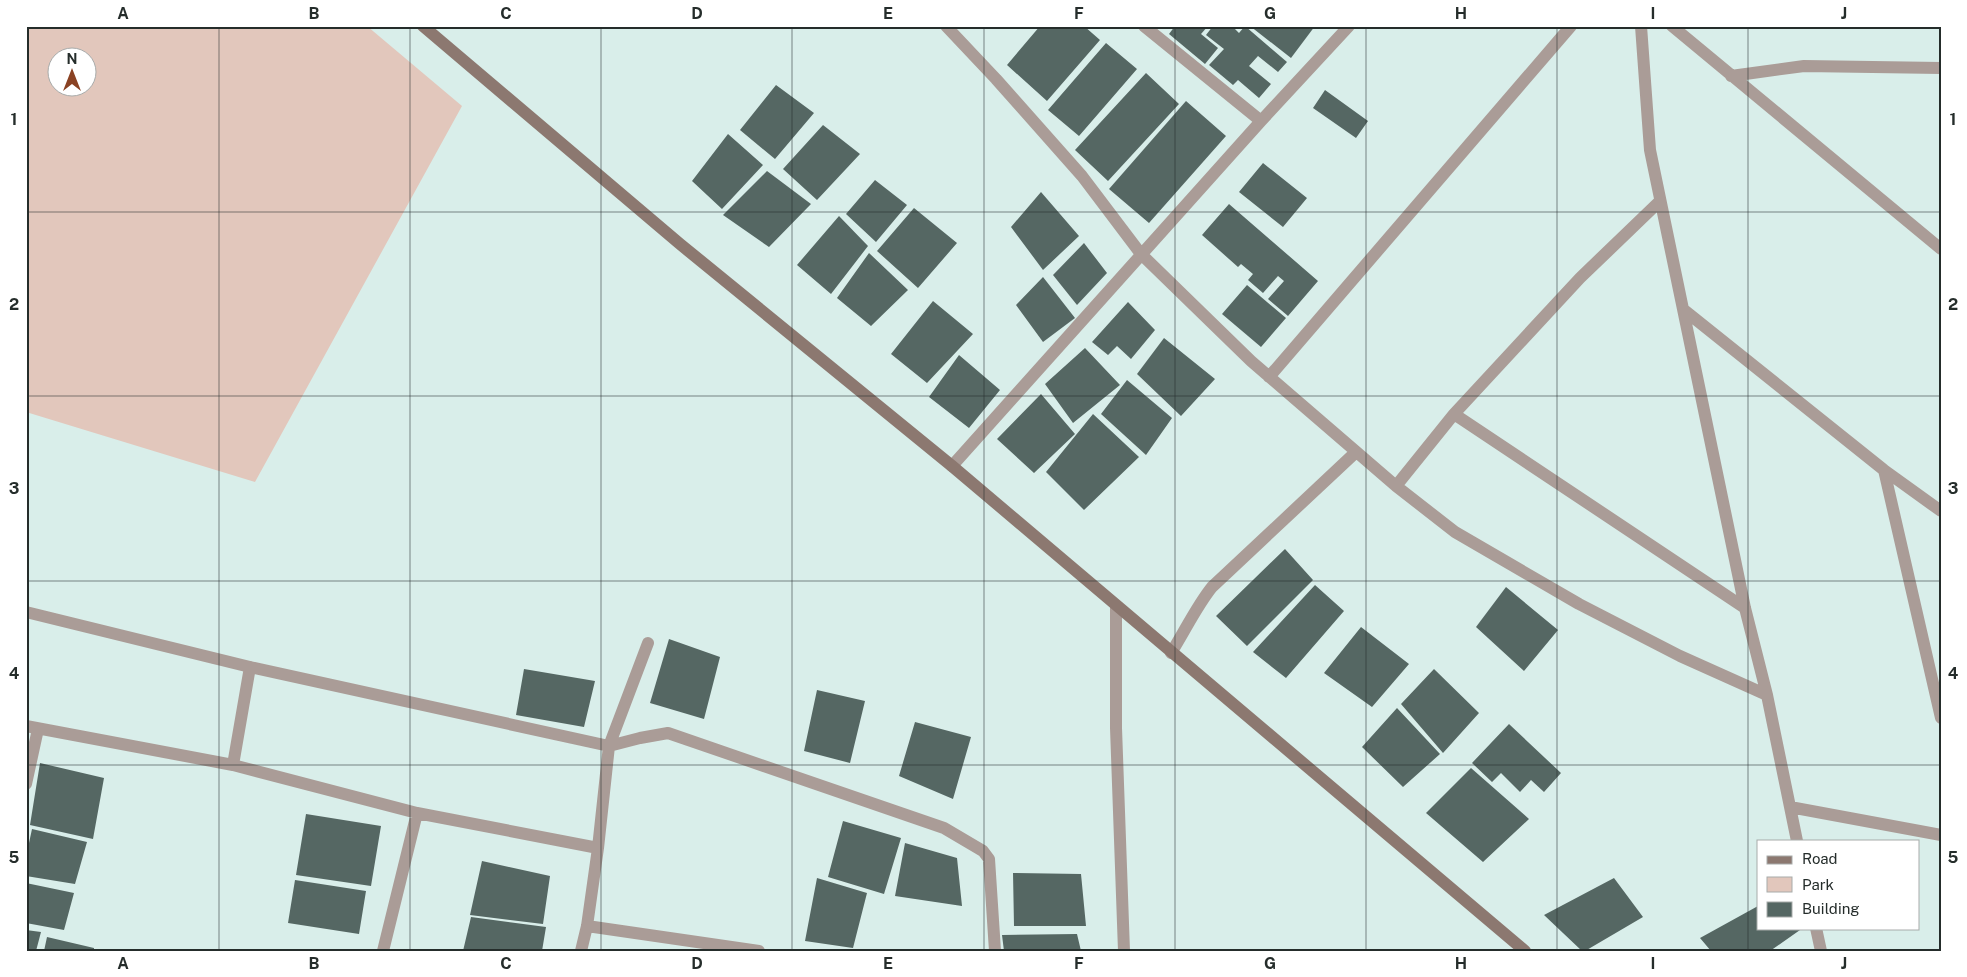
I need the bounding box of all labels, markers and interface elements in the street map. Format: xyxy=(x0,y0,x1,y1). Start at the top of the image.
text: A xyxy=(117,4,129,23)
text: B xyxy=(309,4,320,23)
text: C xyxy=(500,4,512,23)
text: D xyxy=(691,4,703,23)
text: E xyxy=(883,4,893,23)
text: F xyxy=(1074,4,1084,23)
text: G xyxy=(1264,4,1276,23)
text: H xyxy=(1455,4,1467,23)
text: I xyxy=(1651,4,1655,23)
text: J xyxy=(1841,4,1847,23)
north arrow xyxy=(48,48,98,98)
text: N xyxy=(67,51,77,67)
text: 1 xyxy=(11,110,17,129)
text: 1 xyxy=(1950,110,1956,129)
text: 2 xyxy=(9,295,19,314)
text: 2 xyxy=(1948,295,1958,314)
text: 3 xyxy=(9,479,19,498)
text: 3 xyxy=(1948,479,1958,498)
text: 4 xyxy=(9,664,20,683)
text: 4 xyxy=(1948,664,1959,683)
legend xyxy=(1757,840,1920,930)
text: 5 xyxy=(9,848,20,867)
text: 5 xyxy=(1948,848,1959,867)
text: Road xyxy=(1802,850,1838,867)
text: Park xyxy=(1802,876,1834,893)
text: Building xyxy=(1802,900,1860,917)
text: A xyxy=(117,954,129,973)
text: B xyxy=(309,954,320,973)
text: C xyxy=(500,954,512,973)
text: D xyxy=(691,954,703,973)
text: E xyxy=(883,954,893,973)
text: F xyxy=(1074,954,1084,973)
text: G xyxy=(1264,954,1276,973)
text: H xyxy=(1455,954,1467,973)
text: I xyxy=(1651,954,1655,973)
text: J xyxy=(1841,954,1847,973)

